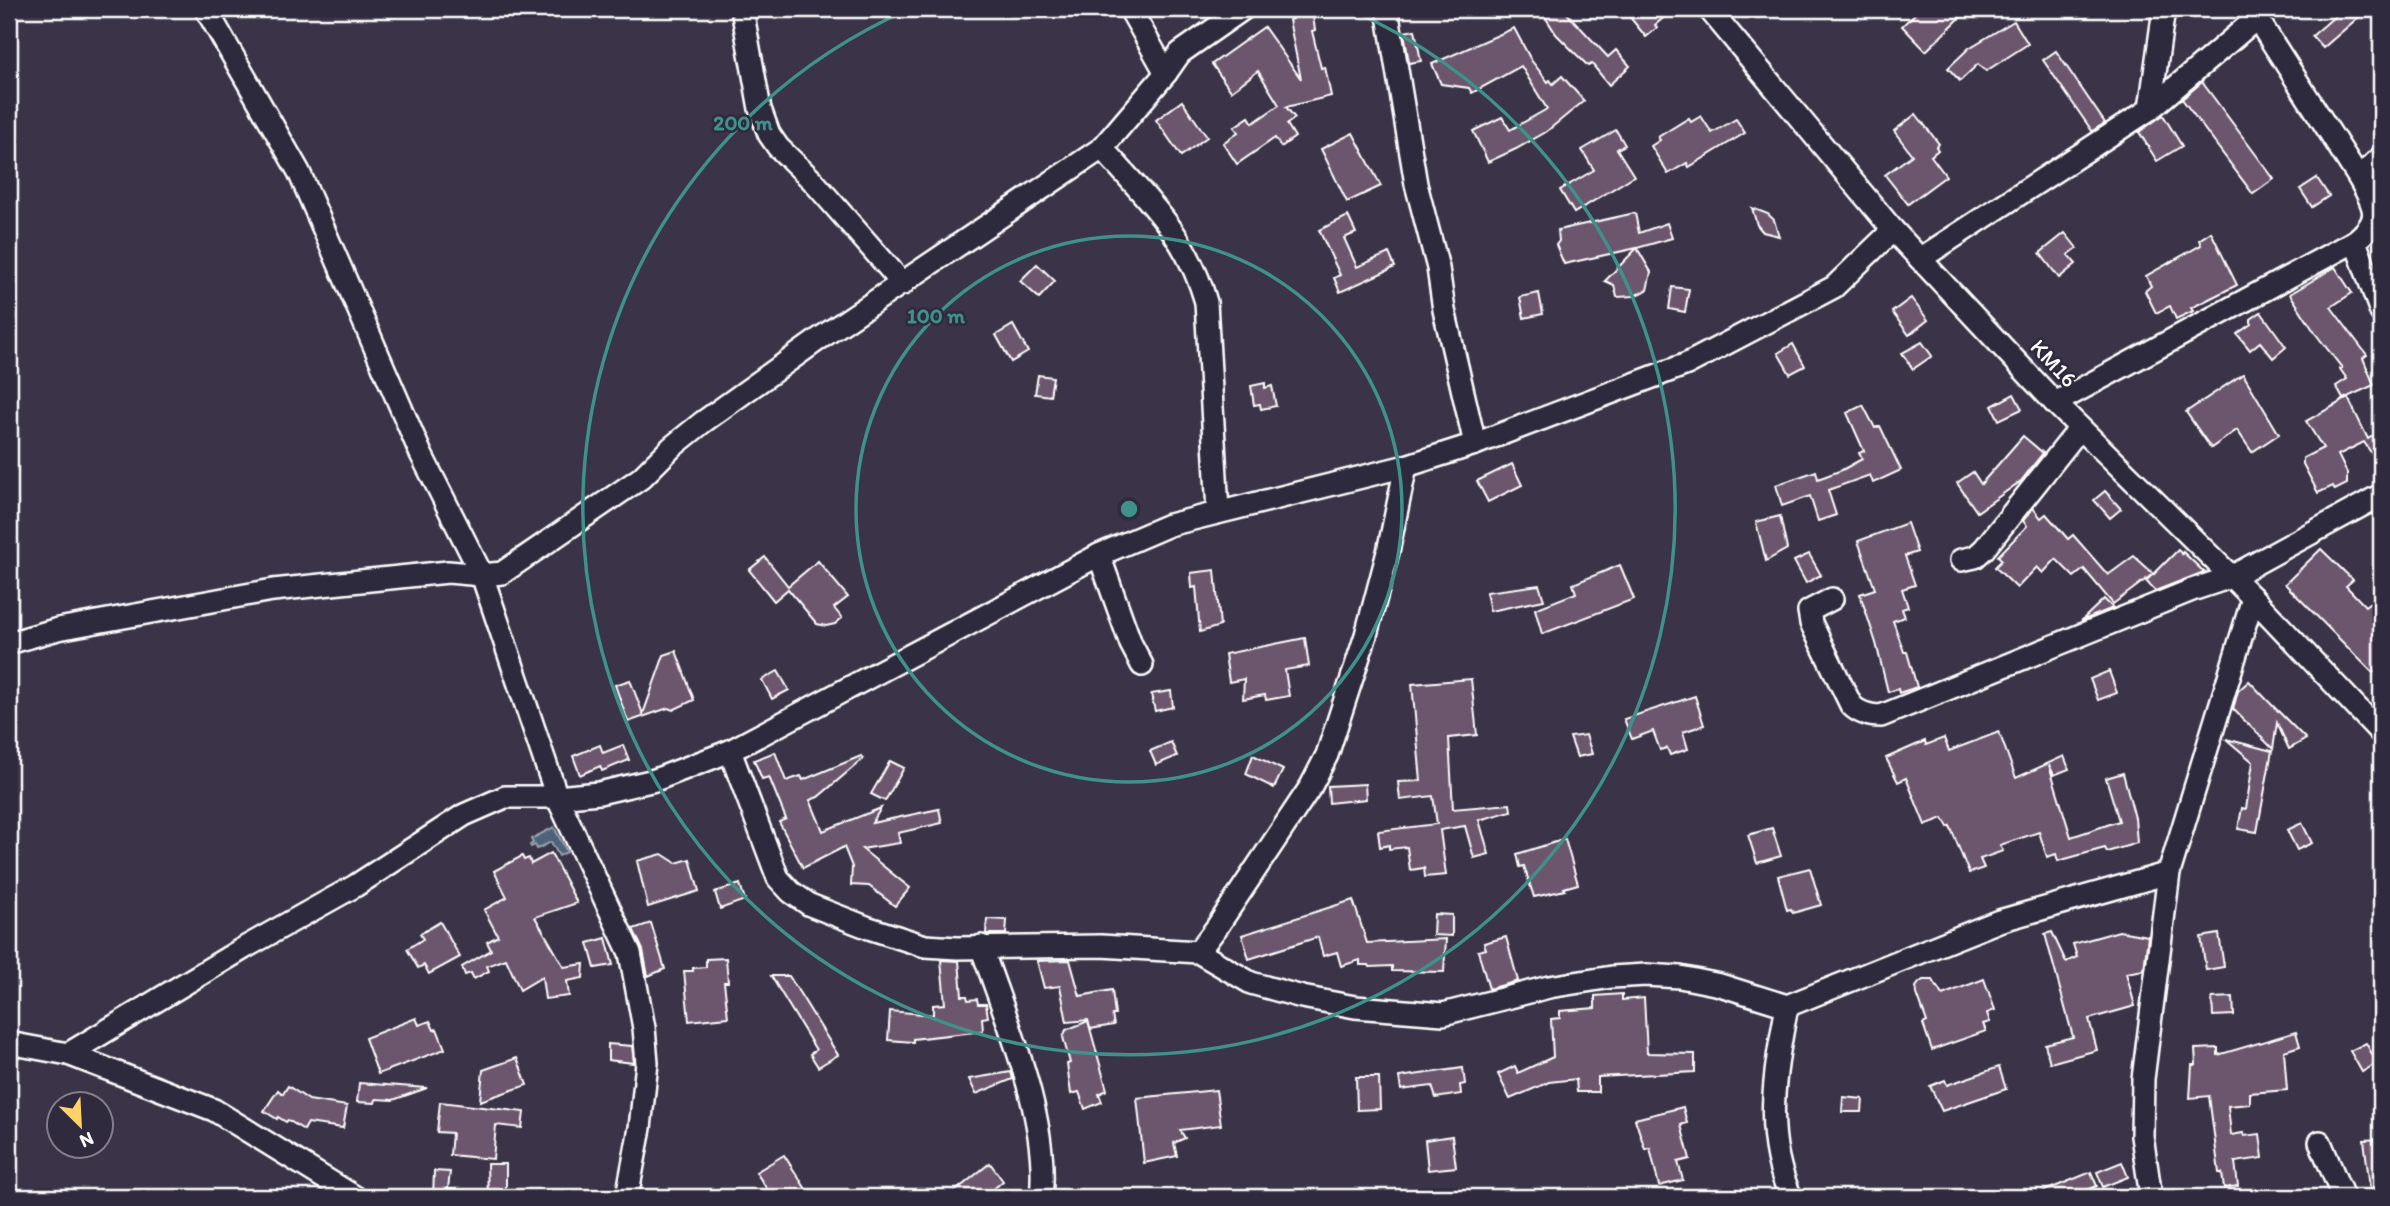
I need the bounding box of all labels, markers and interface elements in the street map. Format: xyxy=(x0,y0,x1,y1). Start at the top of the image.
text: 200 m xyxy=(713,110,773,135)
text: 100 m xyxy=(907,303,965,328)
street label: KM16 xyxy=(2025,333,2083,393)
centre of rings xyxy=(1117,497,1141,521)
north arrow xyxy=(46,1090,116,1160)
text: N xyxy=(76,1127,97,1153)

